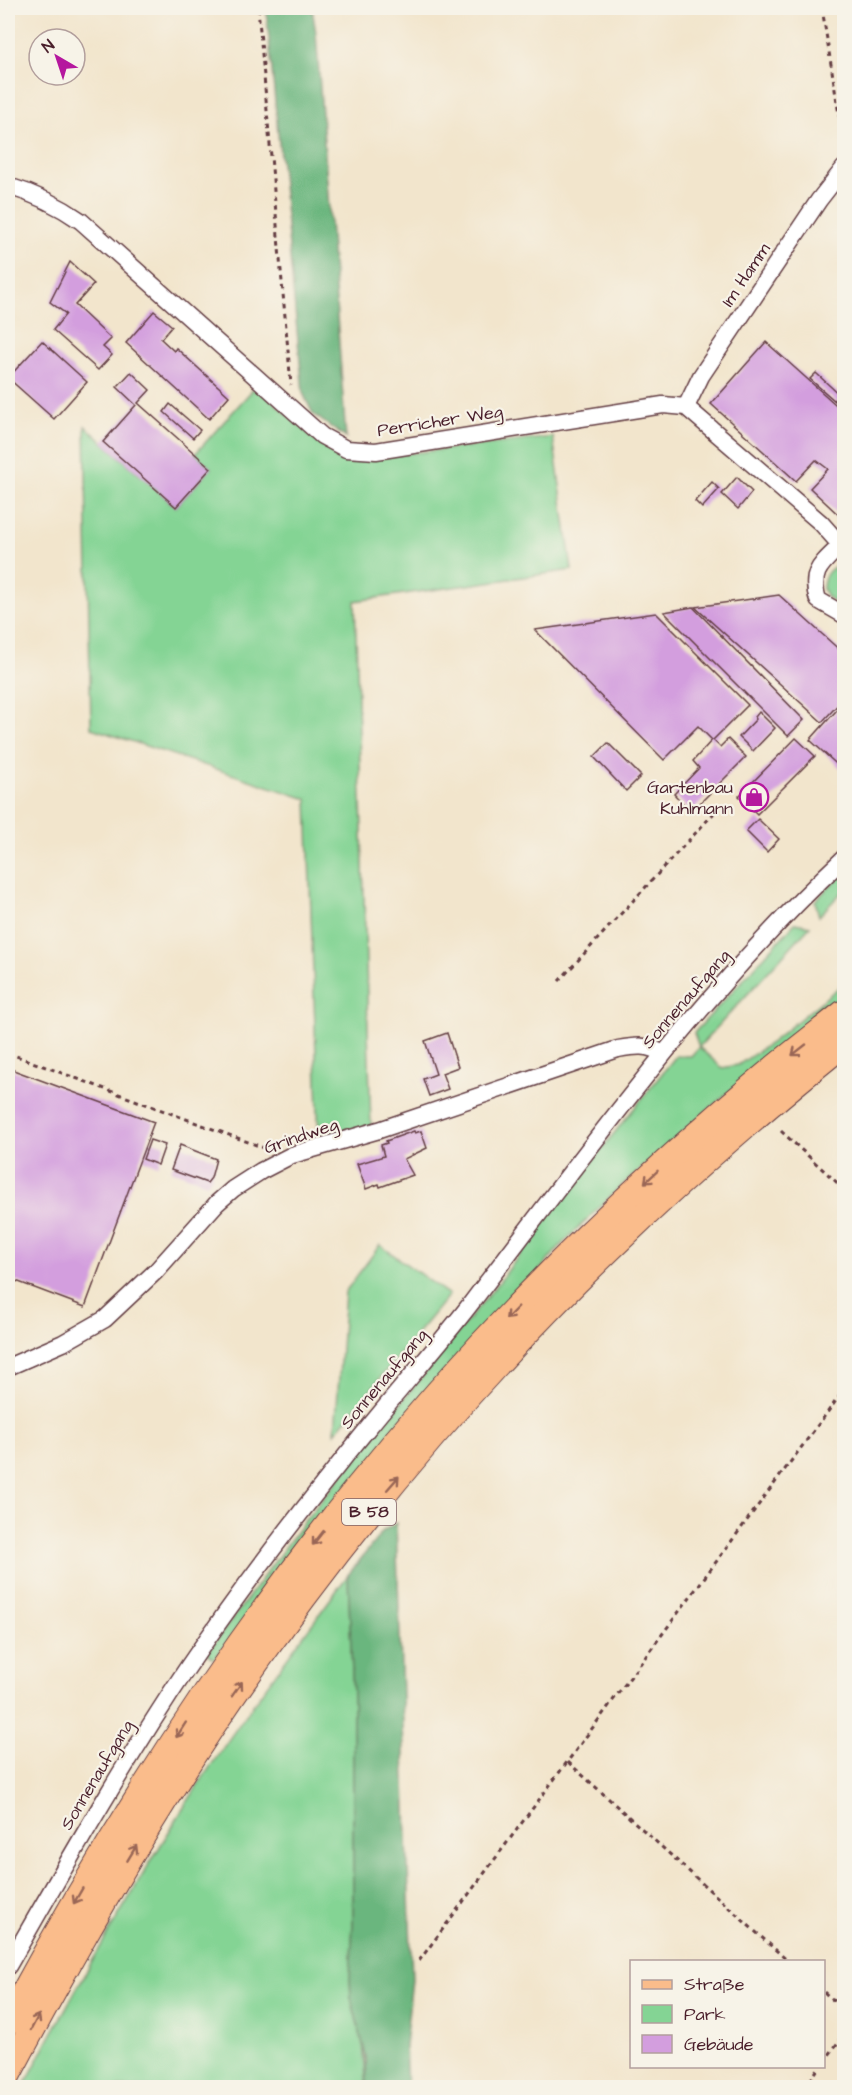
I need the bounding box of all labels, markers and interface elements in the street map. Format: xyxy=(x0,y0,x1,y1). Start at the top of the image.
north arrow xyxy=(27,27,87,87)
text: N xyxy=(37,34,59,58)
street label: Im Hamm xyxy=(715,238,777,312)
street label: Perricher Weg xyxy=(375,399,505,444)
place label: Gartenbau Kuhlmann xyxy=(647,775,733,821)
shop icon: Gartenbau Kuhlmann xyxy=(738,781,770,813)
street label: Sonnenaufgang xyxy=(636,944,737,1055)
one-way arrow xyxy=(791,1043,807,1056)
street label: Grindweg xyxy=(261,1112,342,1161)
one-way arrow xyxy=(644,1170,659,1184)
one-way arrow xyxy=(505,1306,519,1321)
street label: Sonnenaufgang xyxy=(335,1323,434,1435)
one-way arrow xyxy=(386,1476,400,1491)
road number: B 58 xyxy=(342,1499,396,1525)
one-way arrow xyxy=(312,1529,325,1545)
one-way arrow xyxy=(231,1681,243,1698)
street label: Sonnenaufgang xyxy=(54,1715,141,1835)
one-way arrow xyxy=(174,1721,186,1738)
one-way arrow xyxy=(126,1845,138,1862)
one-way arrow xyxy=(72,1887,84,1904)
legend xyxy=(630,1960,825,2068)
text: Straße xyxy=(684,1972,745,1997)
text: Park xyxy=(684,2002,726,2027)
one-way arrow xyxy=(29,2014,41,2031)
text: Gebäude xyxy=(684,2032,754,2057)

